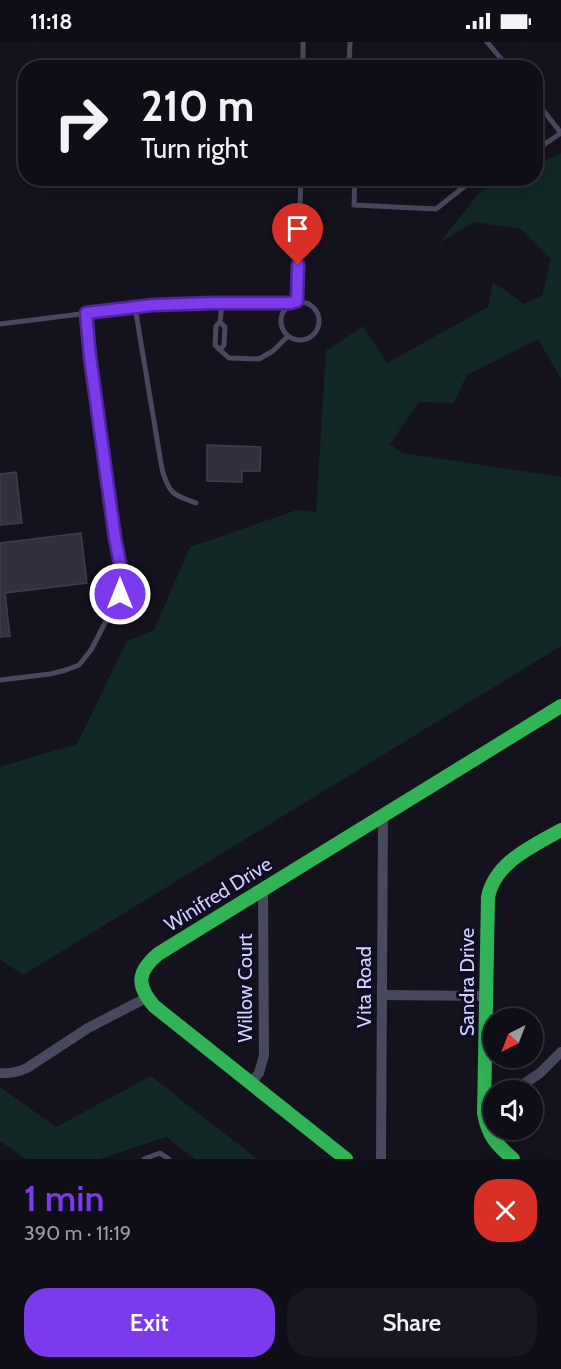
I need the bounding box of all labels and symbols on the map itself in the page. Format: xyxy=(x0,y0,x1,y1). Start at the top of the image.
pin xyxy=(272,203,323,265)
position arrow xyxy=(88,562,152,626)
street label: Winifred Drive xyxy=(160,852,276,936)
street label: Sandra Drive xyxy=(455,928,479,1036)
street label: Willow Court xyxy=(233,933,257,1042)
street label: Vita Road xyxy=(352,946,376,1028)
north arrow xyxy=(483,1008,543,1068)

